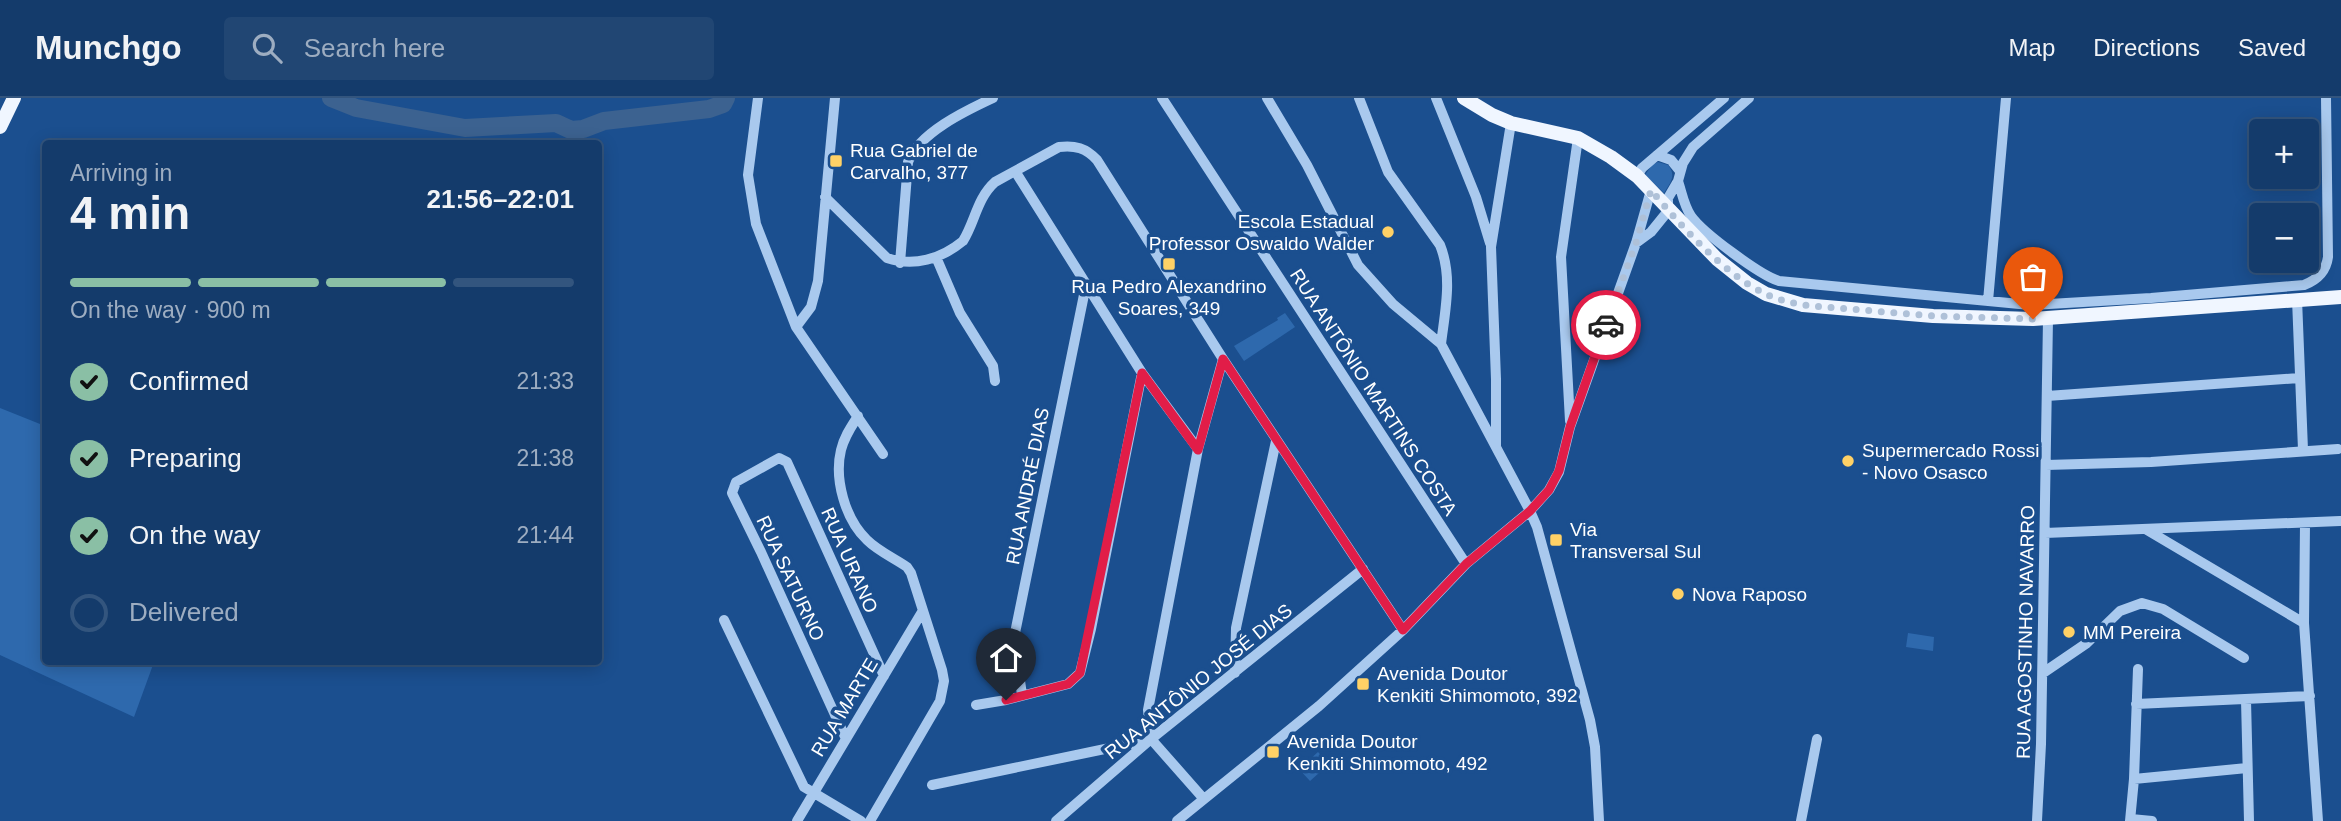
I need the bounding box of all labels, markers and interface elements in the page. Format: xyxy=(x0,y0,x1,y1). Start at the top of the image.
search box xyxy=(224,17,714,80)
text: Munchgo xyxy=(35,29,182,66)
icon: search xyxy=(248,29,286,67)
text: Search here xyxy=(304,33,445,63)
text: Map xyxy=(2009,34,2055,61)
text: Directions xyxy=(2093,34,2200,61)
text: Saved xyxy=(2238,34,2306,61)
map controls xyxy=(2249,119,2319,273)
button: + xyxy=(2249,119,2319,189)
place label: Rua Gabriel de Carvalho, 377 xyxy=(850,140,978,183)
marker: Rua Gabriel de Carvalho, 377 xyxy=(828,153,844,169)
text: Arriving in xyxy=(70,160,172,186)
text: 21:56–22:01 xyxy=(427,184,574,214)
text: 4 min xyxy=(70,187,190,239)
button: − xyxy=(2249,203,2319,273)
place label: Escola Estadual Professor Oswaldo Walder xyxy=(1149,211,1375,254)
marker: Escola Estadual Professor Oswaldo Walder xyxy=(1380,224,1396,240)
pin xyxy=(2003,247,2063,319)
marker: Rua Pedro Alexandrino Soares, 349 xyxy=(1161,256,1177,272)
icon: bag xyxy=(2014,258,2052,296)
street label: RUA ANTÔNIO MARTINS COSTA xyxy=(1286,265,1461,520)
place label: Rua Pedro Alexandrino Soares, 349 xyxy=(1071,276,1267,319)
courier xyxy=(1571,290,1641,360)
text: On the way · 900 m xyxy=(70,297,271,323)
icon: car xyxy=(1587,306,1625,344)
icon: check xyxy=(70,363,108,401)
text: Confirmed xyxy=(129,366,249,396)
text: 21:33 xyxy=(516,368,574,394)
street label: RUA ANDRÉ DIAS xyxy=(1002,406,1053,566)
icon: check xyxy=(70,440,108,478)
place label: Supermercado Rossi - Novo Osasco xyxy=(1862,440,2039,483)
text: Preparing xyxy=(129,443,242,473)
text: 21:38 xyxy=(516,445,574,471)
marker: Supermercado Rossi - Novo Osasco xyxy=(1840,453,1856,469)
street label: RUA URANO xyxy=(817,504,882,616)
street label: RUA AGOSTINHO NAVARRO xyxy=(2013,505,2038,759)
street label: RUA SATURNO xyxy=(752,512,829,644)
icon: check xyxy=(70,517,108,555)
place label: Via Transversal Sul xyxy=(1570,519,1701,562)
text: On the way xyxy=(129,520,261,550)
text: 21:44 xyxy=(516,522,574,548)
marker: Via Transversal Sul xyxy=(1548,532,1564,548)
place label: Nova Raposo xyxy=(1692,584,1807,605)
marker: Nova Raposo xyxy=(1670,586,1686,602)
text: Delivered xyxy=(129,597,239,627)
street label: RUA ANTÔNIO JOSÉ DIAS xyxy=(1101,599,1296,763)
place label: MM Pereira xyxy=(2083,622,2182,643)
marker: MM Pereira xyxy=(2061,624,2077,640)
pin xyxy=(976,628,1036,700)
icon: home xyxy=(987,639,1025,677)
street label: RUA MARTE xyxy=(807,654,882,760)
place label: Avenida Doutor Kenkiti Shimomoto, 392 xyxy=(1377,663,1578,706)
marker: Avenida Doutor Kenkiti Shimomoto, 392 xyxy=(1355,676,1371,692)
place label: Avenida Doutor Kenkiti Shimomoto, 492 xyxy=(1287,731,1488,774)
marker: Avenida Doutor Kenkiti Shimomoto, 492 xyxy=(1265,744,1281,760)

